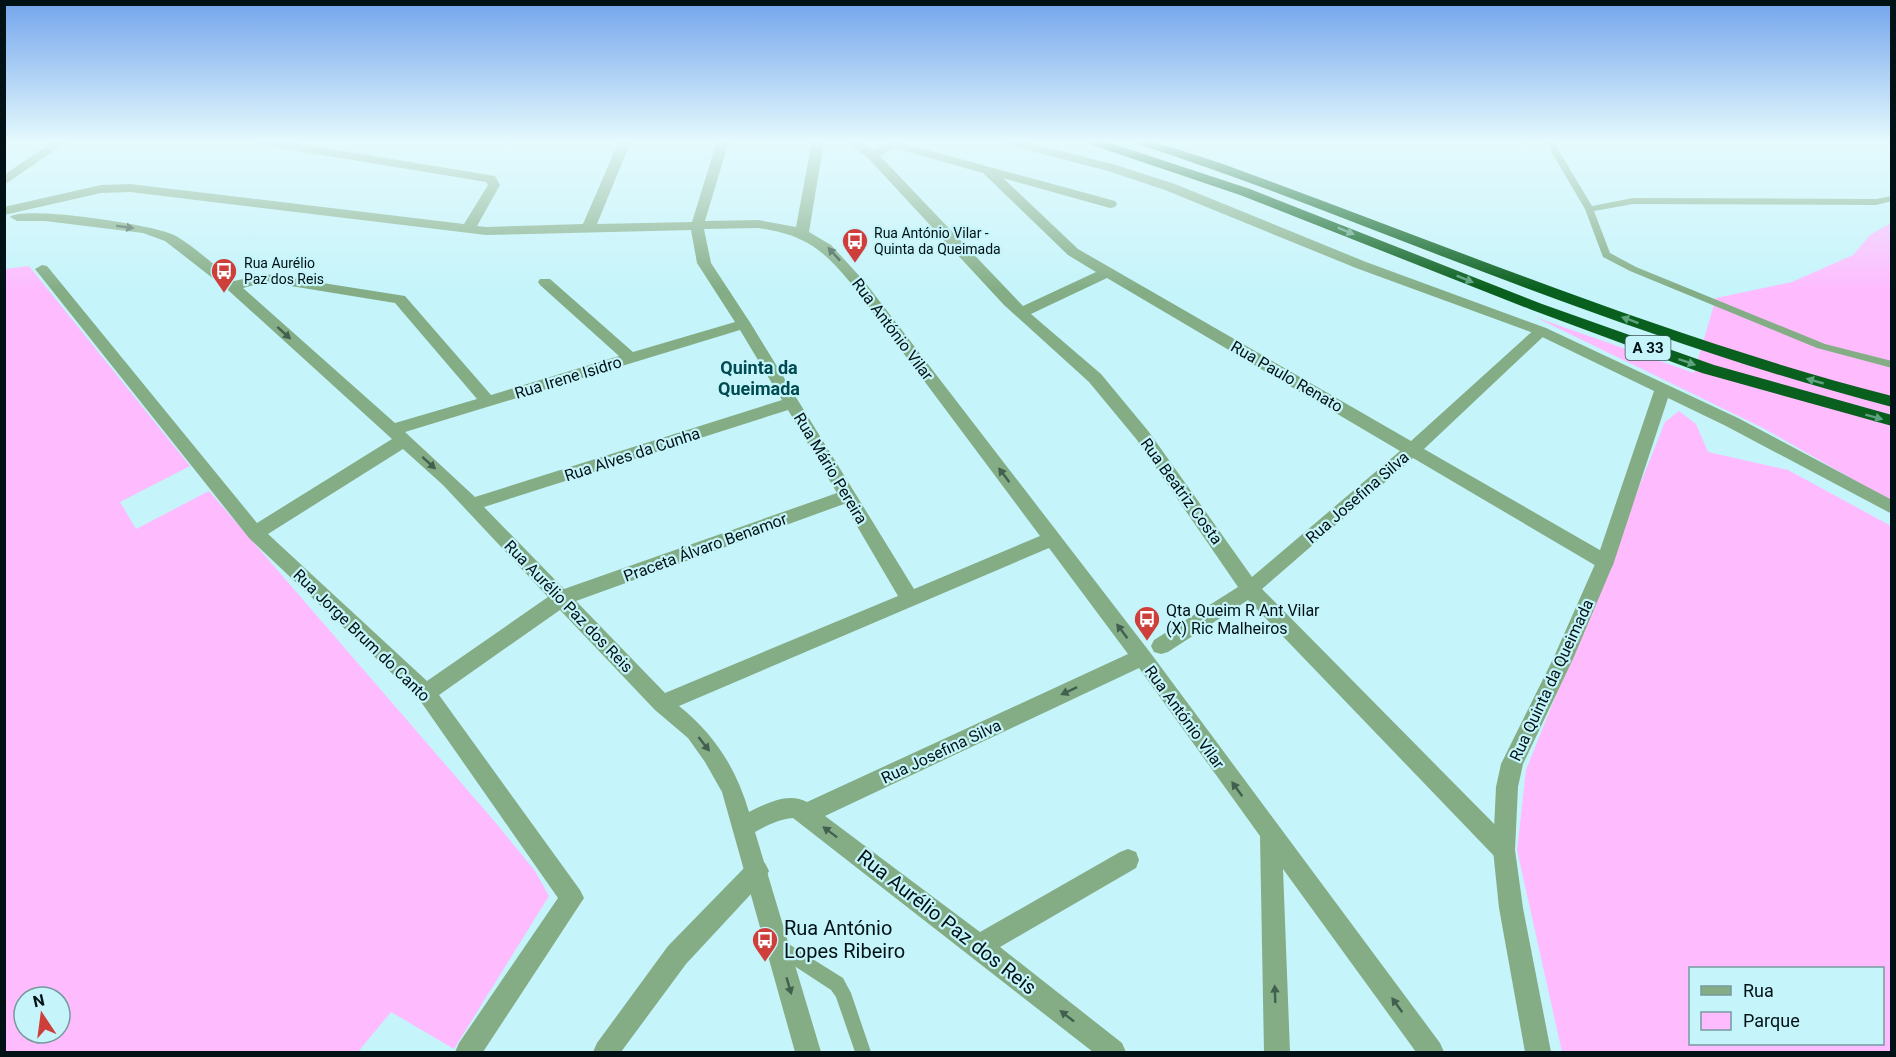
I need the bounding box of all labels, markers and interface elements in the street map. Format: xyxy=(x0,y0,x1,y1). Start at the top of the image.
one-way arrow xyxy=(116,222,135,231)
place label: Rua António Vilar - Quinta da Queimada xyxy=(874,225,1001,257)
bus stop icon: Rua António Vilar - Quinta da Queimada xyxy=(840,226,870,264)
one-way arrow xyxy=(1337,226,1355,236)
one-way arrow xyxy=(827,247,841,262)
place label: Rua Aurélio Paz dos Reis xyxy=(244,255,324,287)
bus stop icon: Rua Aurélio Paz dos Reis xyxy=(209,256,239,294)
one-way arrow xyxy=(1457,274,1475,284)
street label: Rua António Vilar xyxy=(848,275,937,384)
one-way arrow xyxy=(1621,314,1639,324)
one-way arrow xyxy=(276,326,291,339)
road number: A 33 xyxy=(1626,336,1670,360)
street label: Rua Paulo Renato xyxy=(1227,337,1346,416)
street label: Rua Irene Isidro xyxy=(512,352,624,403)
district label: Quinta da Queimada xyxy=(718,357,800,399)
one-way arrow xyxy=(1678,358,1696,368)
one-way arrow xyxy=(1806,375,1824,385)
street label: Rua Mário Pereira xyxy=(790,409,871,527)
one-way arrow xyxy=(1866,413,1884,422)
street label: Rua Alves da Cunha xyxy=(562,424,702,485)
street label: Rua Beatriz Costa xyxy=(1137,434,1227,548)
street label: Rua Josefina Silva xyxy=(1302,448,1413,547)
one-way arrow xyxy=(422,456,437,470)
one-way arrow xyxy=(999,468,1011,483)
street label: Praceta Álvaro Benamor xyxy=(621,509,790,586)
street label: Rua Aurélio Paz dos Reis xyxy=(500,536,637,676)
street label: Rua Jorge Brum do Canto xyxy=(289,565,434,706)
street label: Rua Quinta da Queimada xyxy=(1506,596,1597,764)
place label: Qta Queim R Ant Vilar (X) Ric Malheiros xyxy=(1166,601,1320,638)
bus stop icon: Qta Queim R Ant Vilar (X) Ric Malheiros xyxy=(1132,604,1162,642)
one-way arrow xyxy=(1116,624,1128,639)
street label: Rua António Vilar xyxy=(1141,662,1229,773)
one-way arrow xyxy=(1061,686,1078,695)
street label: Rua Josefina Silva xyxy=(878,715,1004,788)
one-way arrow xyxy=(698,736,711,752)
one-way arrow xyxy=(1231,781,1243,797)
one-way arrow xyxy=(823,827,838,839)
street label: Rua Aurélio Paz dos Reis xyxy=(853,845,1041,999)
place label: Rua António Lopes Ribeiro xyxy=(784,916,905,963)
bus stop icon: Rua António Lopes Ribeiro xyxy=(750,925,780,963)
legend xyxy=(1689,967,1884,1045)
one-way arrow xyxy=(785,977,794,995)
text: Rua xyxy=(1743,980,1774,1001)
north arrow xyxy=(12,985,72,1045)
one-way arrow xyxy=(1271,985,1280,1004)
text: N xyxy=(31,990,46,1011)
one-way arrow xyxy=(1391,998,1403,1013)
text: Parque xyxy=(1743,1010,1800,1031)
one-way arrow xyxy=(1060,1011,1075,1023)

